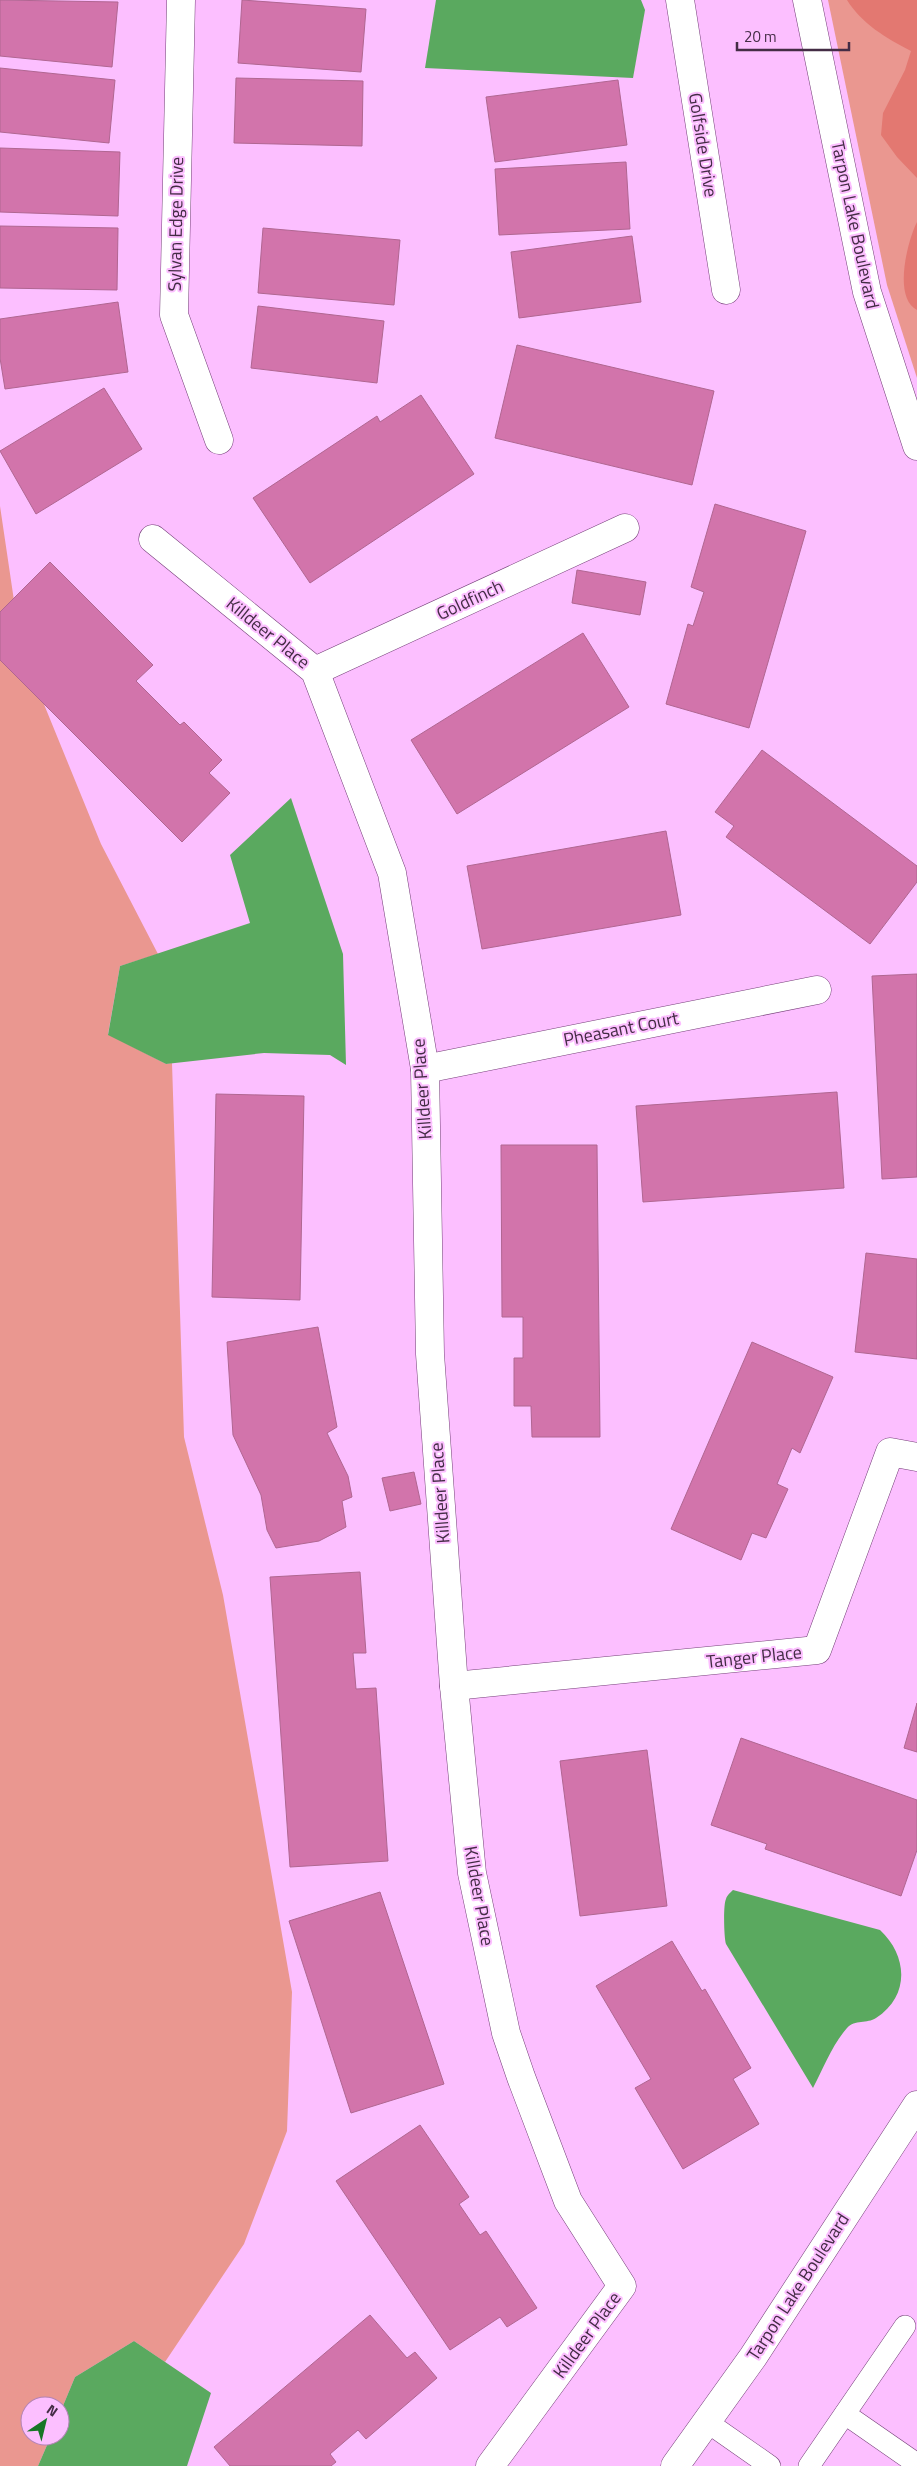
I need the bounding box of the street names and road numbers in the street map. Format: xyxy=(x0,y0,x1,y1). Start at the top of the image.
street label: Golfside Drive xyxy=(682,91,725,199)
street label: Tarpon Lake Boulevard xyxy=(824,138,886,311)
street label: Sylvan Edge Drive xyxy=(161,156,190,292)
street label: Goldfinch xyxy=(432,572,508,627)
street label: Killdeer Place xyxy=(221,590,316,675)
street label: Pheasant Court xyxy=(561,1004,682,1053)
street label: Killdeer Place xyxy=(405,1038,438,1140)
street label: Killdeer Place xyxy=(423,1442,456,1544)
street label: Tanger Place xyxy=(705,1638,803,1675)
street label: Killdeer Place xyxy=(457,1844,502,1948)
street label: Tarpon Lake Boulevard xyxy=(740,2208,855,2366)
street label: Killdeer Place xyxy=(546,2286,627,2384)

